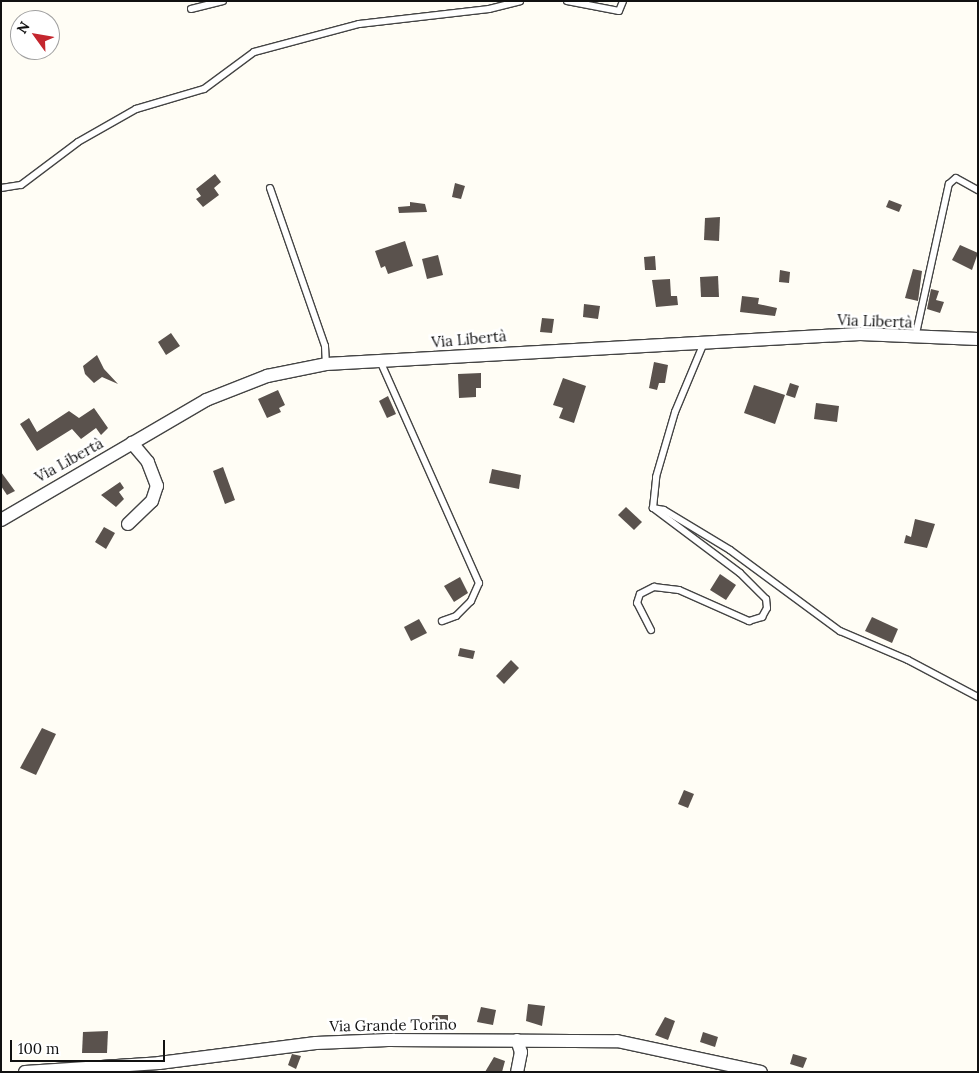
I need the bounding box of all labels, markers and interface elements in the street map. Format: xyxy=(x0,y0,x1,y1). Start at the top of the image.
north arrow xyxy=(10,10,60,60)
text: N xyxy=(13,18,34,37)
street label: Via Libertà xyxy=(837,311,913,331)
street label: Via Libertà xyxy=(431,327,507,351)
street label: Via Libertà xyxy=(32,434,106,486)
street label: Via Grande Torino xyxy=(329,1015,457,1035)
scale bar xyxy=(12,1030,168,1062)
text: 100 m xyxy=(18,1039,59,1058)

